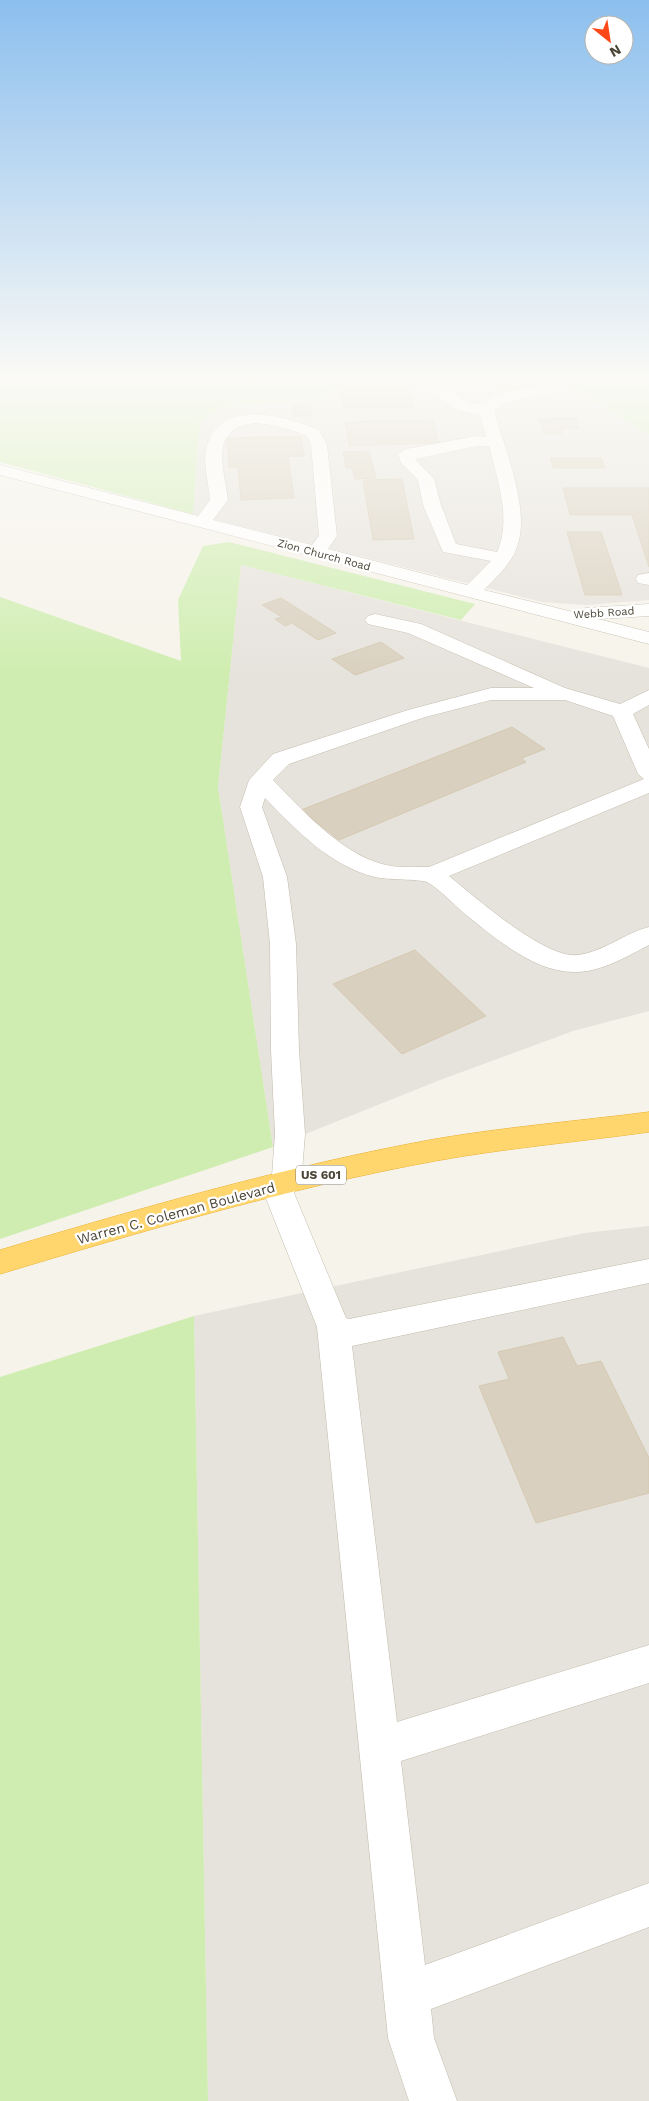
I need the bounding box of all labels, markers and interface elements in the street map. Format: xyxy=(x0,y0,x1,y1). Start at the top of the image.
north arrow xyxy=(584,15,634,65)
text: N xyxy=(607,42,624,61)
street label: Zion Church Road xyxy=(276,536,372,574)
street label: Webb Road xyxy=(573,604,635,622)
road number: US 601 xyxy=(296,1166,346,1184)
street label: Warren C. Coleman Boulevard xyxy=(75,1179,277,1247)

